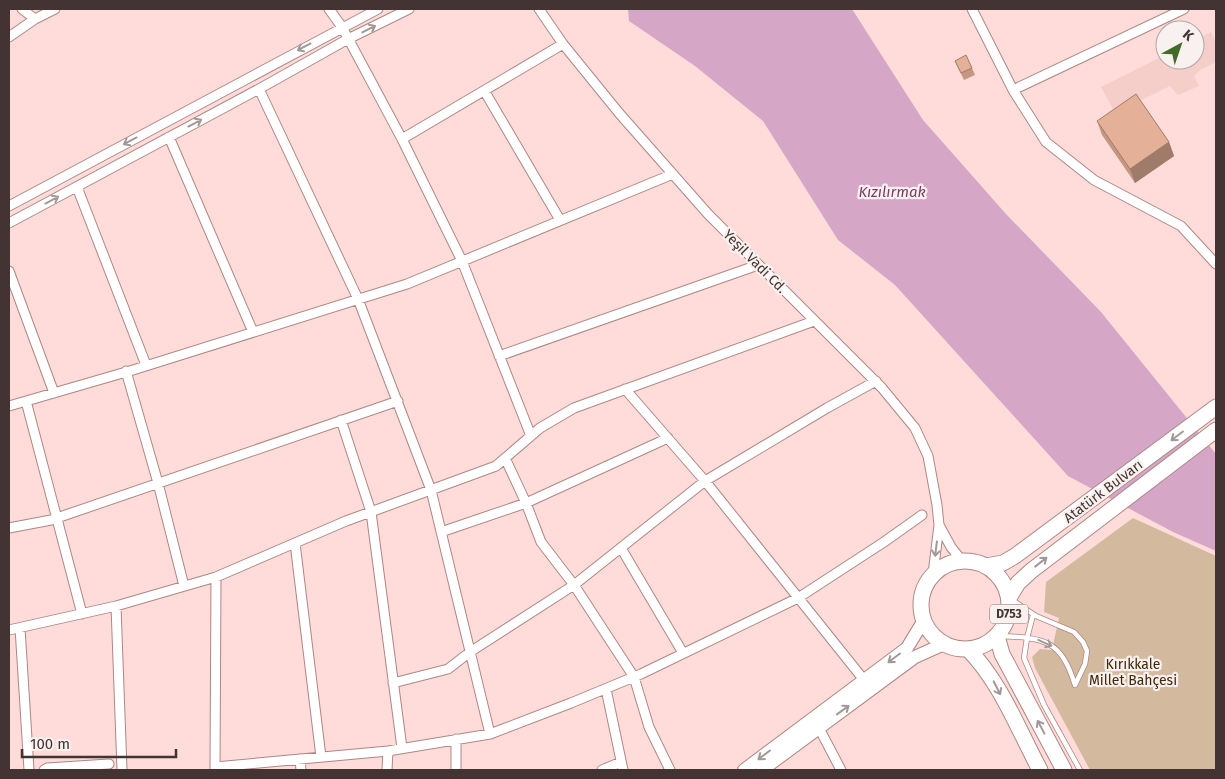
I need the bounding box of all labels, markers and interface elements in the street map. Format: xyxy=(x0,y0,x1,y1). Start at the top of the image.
north arrow xyxy=(1155,20,1205,70)
one-way arrow xyxy=(361,24,376,33)
text: K xyxy=(1179,26,1198,46)
one-way arrow xyxy=(296,42,311,52)
one-way arrow xyxy=(187,118,202,127)
one-way arrow xyxy=(122,136,137,146)
water label: Kızılırmak xyxy=(858,183,926,201)
one-way arrow xyxy=(44,195,59,204)
street label: Yeşil Vadi Cd. xyxy=(719,226,790,297)
one-way arrow xyxy=(1170,431,1184,441)
street label: Atatürk Bulvarı xyxy=(1061,456,1146,527)
one-way arrow xyxy=(931,541,941,557)
one-way arrow xyxy=(1034,557,1047,568)
road number: D753 xyxy=(990,604,1028,624)
one-way arrow xyxy=(1037,638,1052,648)
one-way arrow xyxy=(888,652,901,663)
park label: Kırıkkale Millet Bahçesi xyxy=(1089,656,1177,689)
one-way arrow xyxy=(993,680,1002,695)
one-way arrow xyxy=(836,705,850,715)
one-way arrow xyxy=(1036,720,1046,735)
scale bar xyxy=(22,726,176,758)
text: 100 m xyxy=(30,735,70,753)
one-way arrow xyxy=(757,750,771,760)

